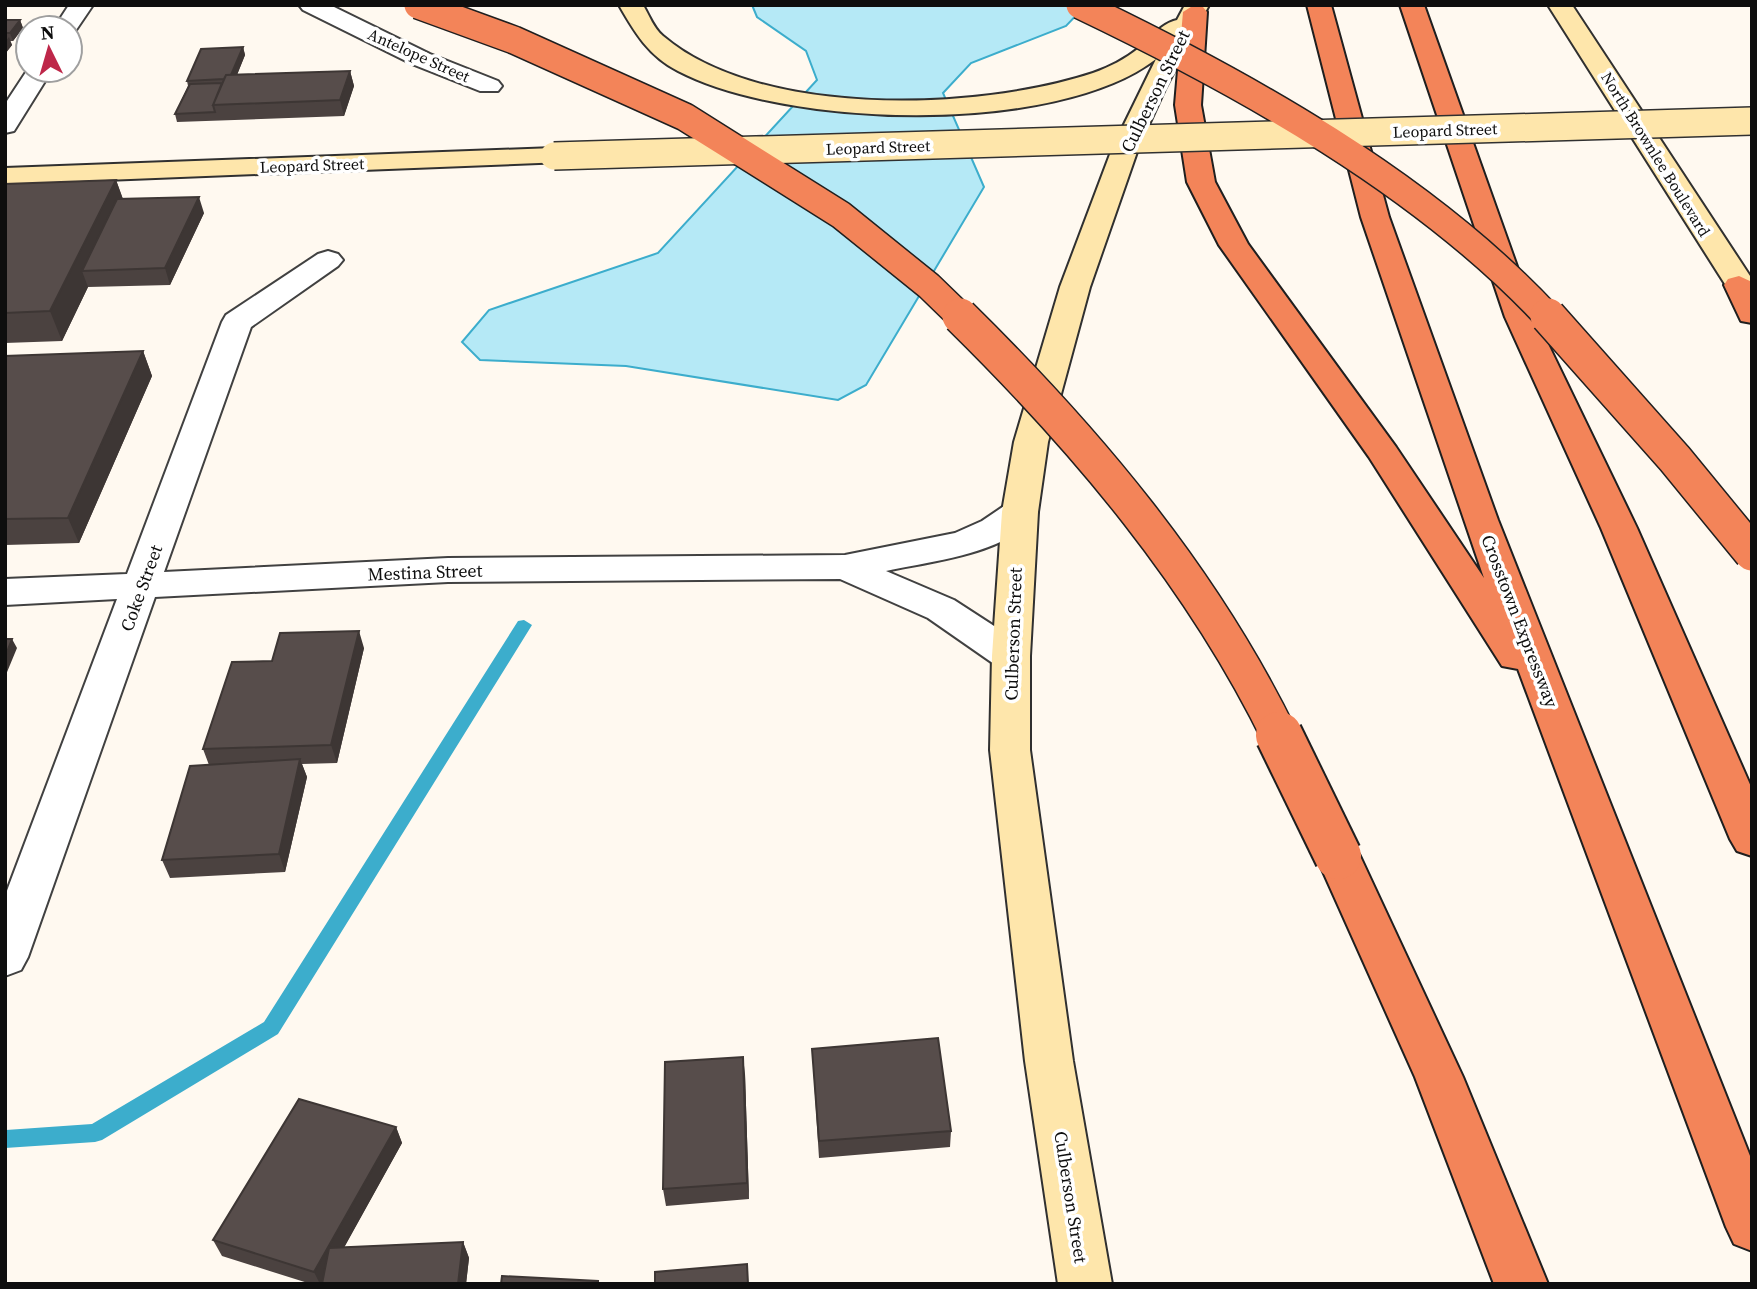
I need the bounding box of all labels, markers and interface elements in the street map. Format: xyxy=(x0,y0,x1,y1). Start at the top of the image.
north arrow xyxy=(14,14,84,84)
text: N xyxy=(39,18,56,46)
street label: Antelope Street xyxy=(365,23,474,88)
street label: Culberson Street xyxy=(1115,25,1196,156)
street label: North Brownlee Boulevard xyxy=(1596,67,1716,241)
street label: Leopard Street xyxy=(1392,117,1498,143)
street label: Leopard Street xyxy=(825,134,931,160)
street label: Leopard Street xyxy=(259,152,365,178)
street label: Crosstown Expressway xyxy=(1475,531,1565,712)
street label: Coke Street xyxy=(114,541,168,635)
street label: Mestina Street xyxy=(367,557,483,586)
street label: Culberson Street xyxy=(998,567,1028,701)
street label: Culberson Street xyxy=(1048,1129,1094,1265)

